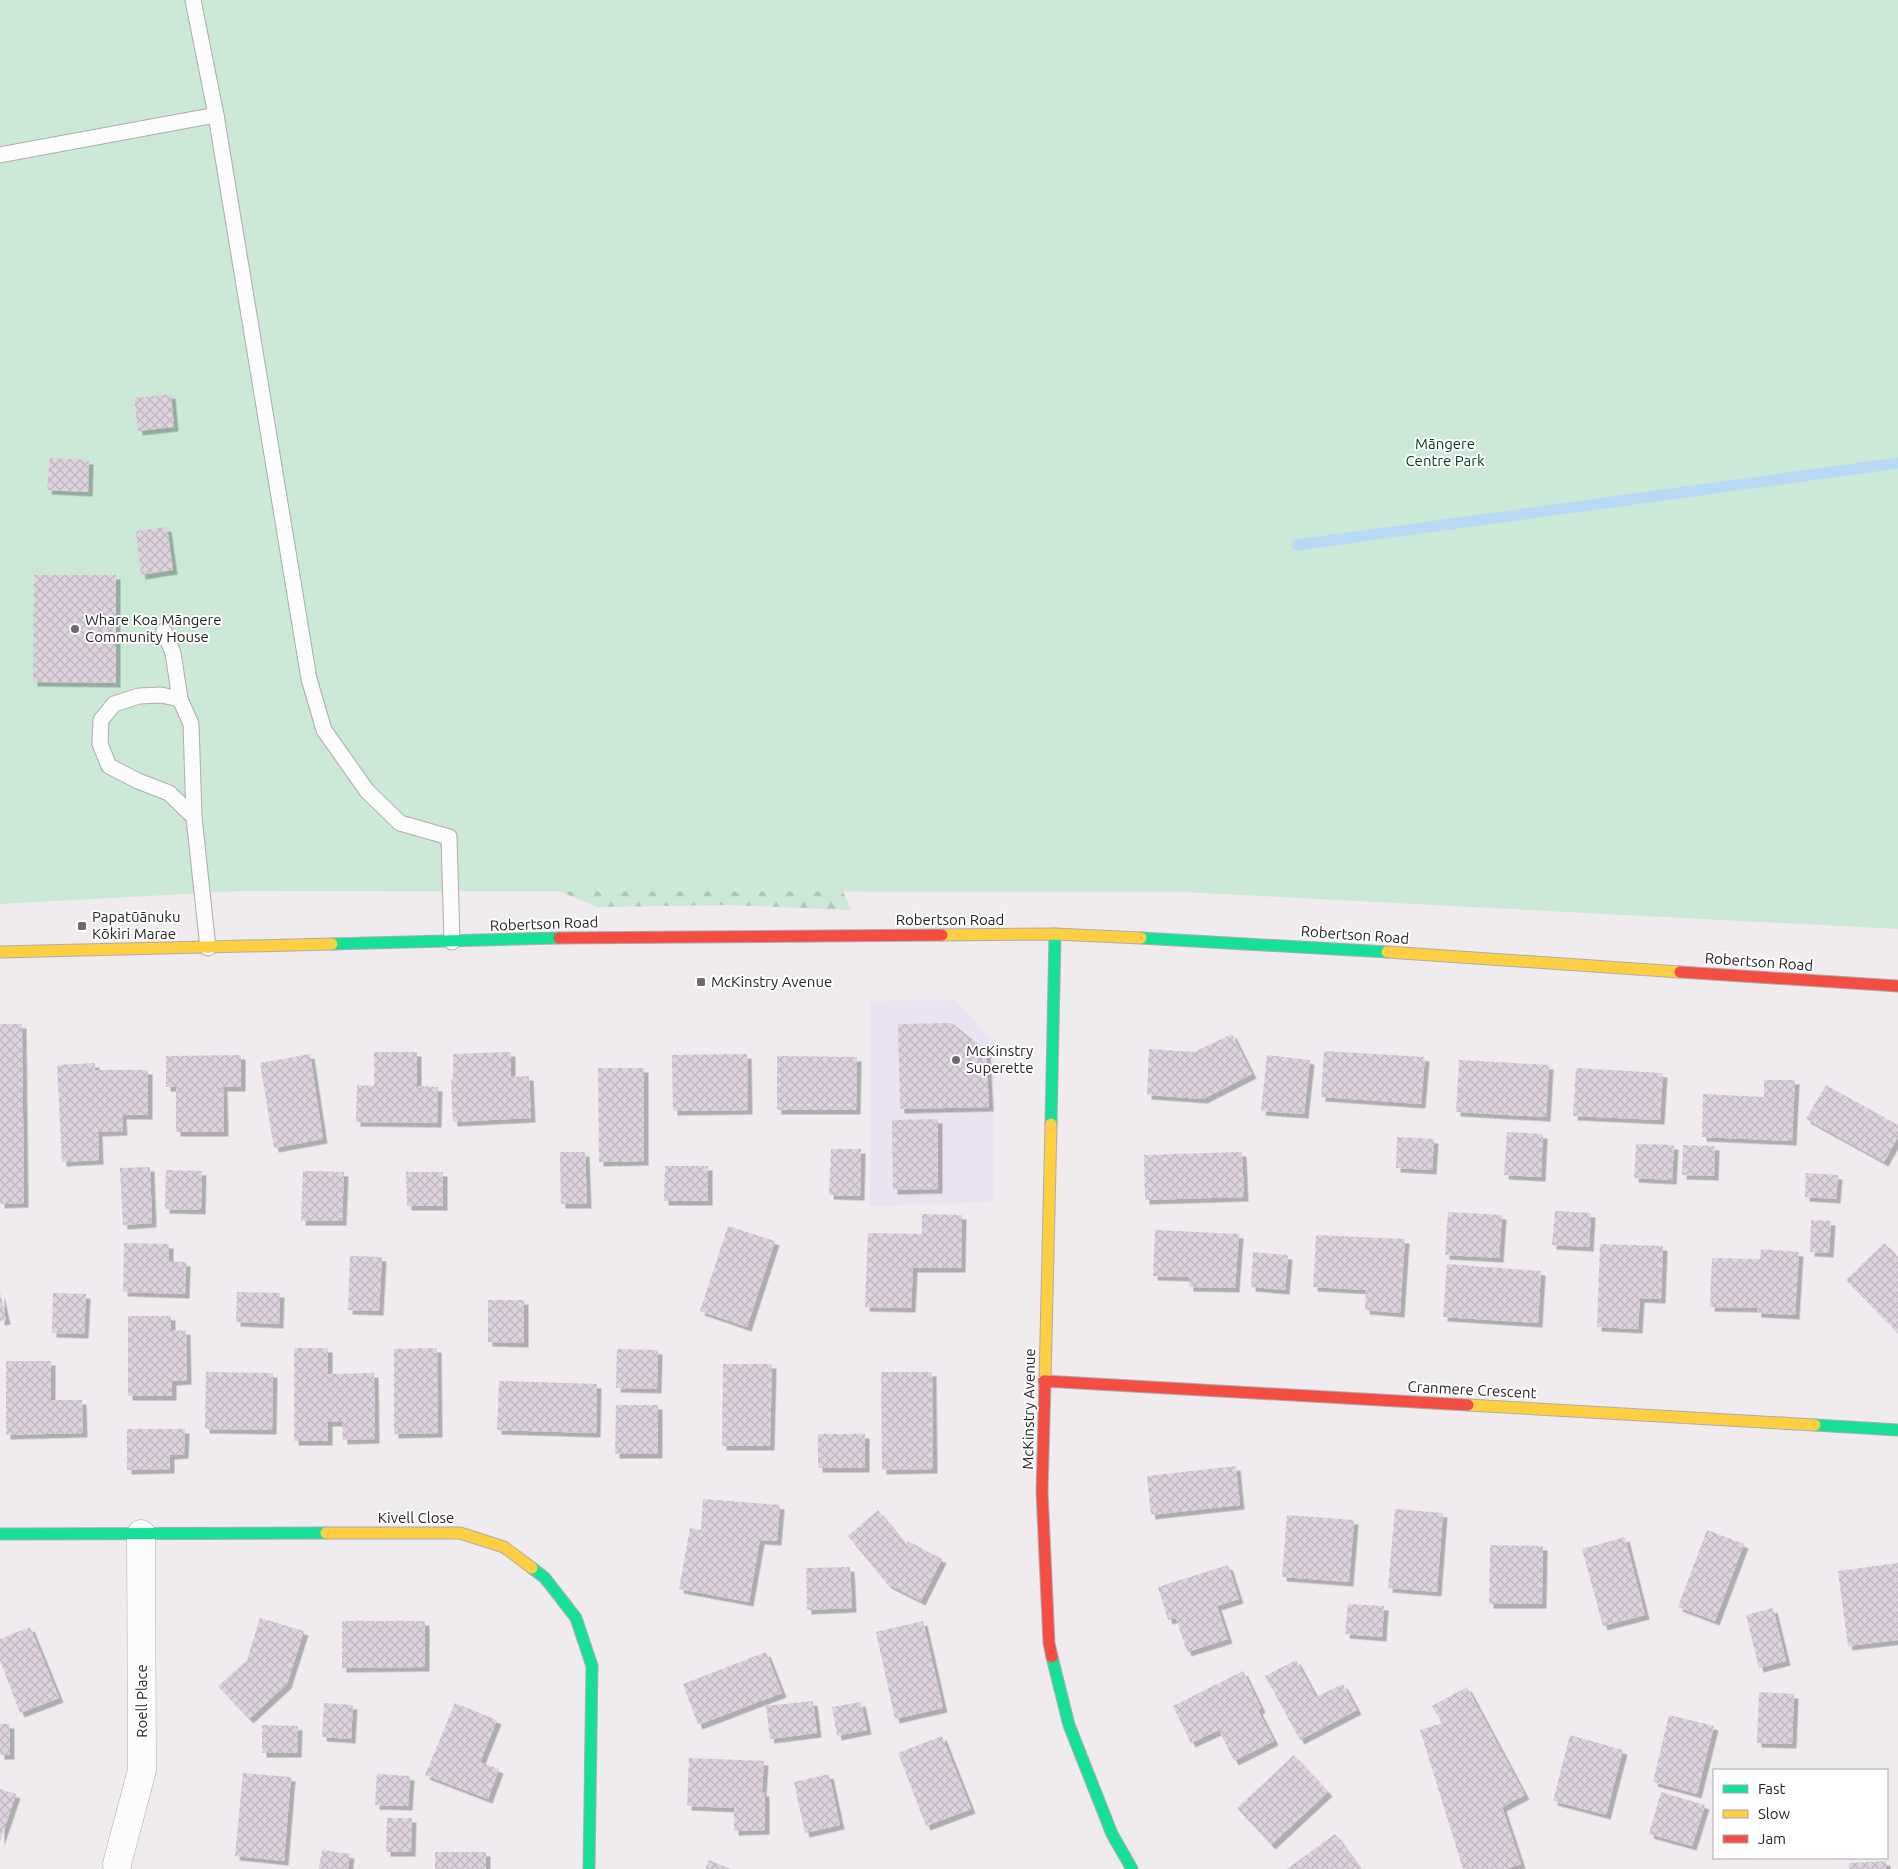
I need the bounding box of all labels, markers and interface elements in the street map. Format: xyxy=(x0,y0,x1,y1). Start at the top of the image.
park label: Māngere Centre Park xyxy=(1405,435,1485,469)
place label: Whare Koa Māngere Community House xyxy=(85,611,222,645)
marker: Whare Koa Māngere Community House xyxy=(69,623,81,635)
place label: Papatūānuku Kōkiri Marae xyxy=(92,908,180,942)
street label: Robertson Road xyxy=(896,911,1004,928)
street label: Robertson Road xyxy=(489,913,599,934)
marker: Papatūānuku Kōkiri Marae xyxy=(76,920,88,932)
street label: Robertson Road xyxy=(1300,922,1410,947)
street label: Robertson Road xyxy=(1704,949,1814,974)
place label: McKinstry Avenue xyxy=(711,973,832,990)
marker: McKinstry Avenue xyxy=(695,976,707,988)
place label: McKinstry Superette xyxy=(966,1042,1033,1076)
marker: McKinstry Superette xyxy=(950,1054,962,1066)
street label: McKinstry Avenue xyxy=(1019,1348,1038,1470)
street label: Cranmere Crescent xyxy=(1407,1378,1537,1401)
street label: Kivell Close xyxy=(378,1509,454,1526)
street label: Roell Place xyxy=(133,1664,150,1738)
legend xyxy=(1713,1769,1888,1859)
text: Fast xyxy=(1758,1780,1786,1797)
text: Slow xyxy=(1758,1805,1791,1822)
text: Jam xyxy=(1758,1830,1786,1847)

